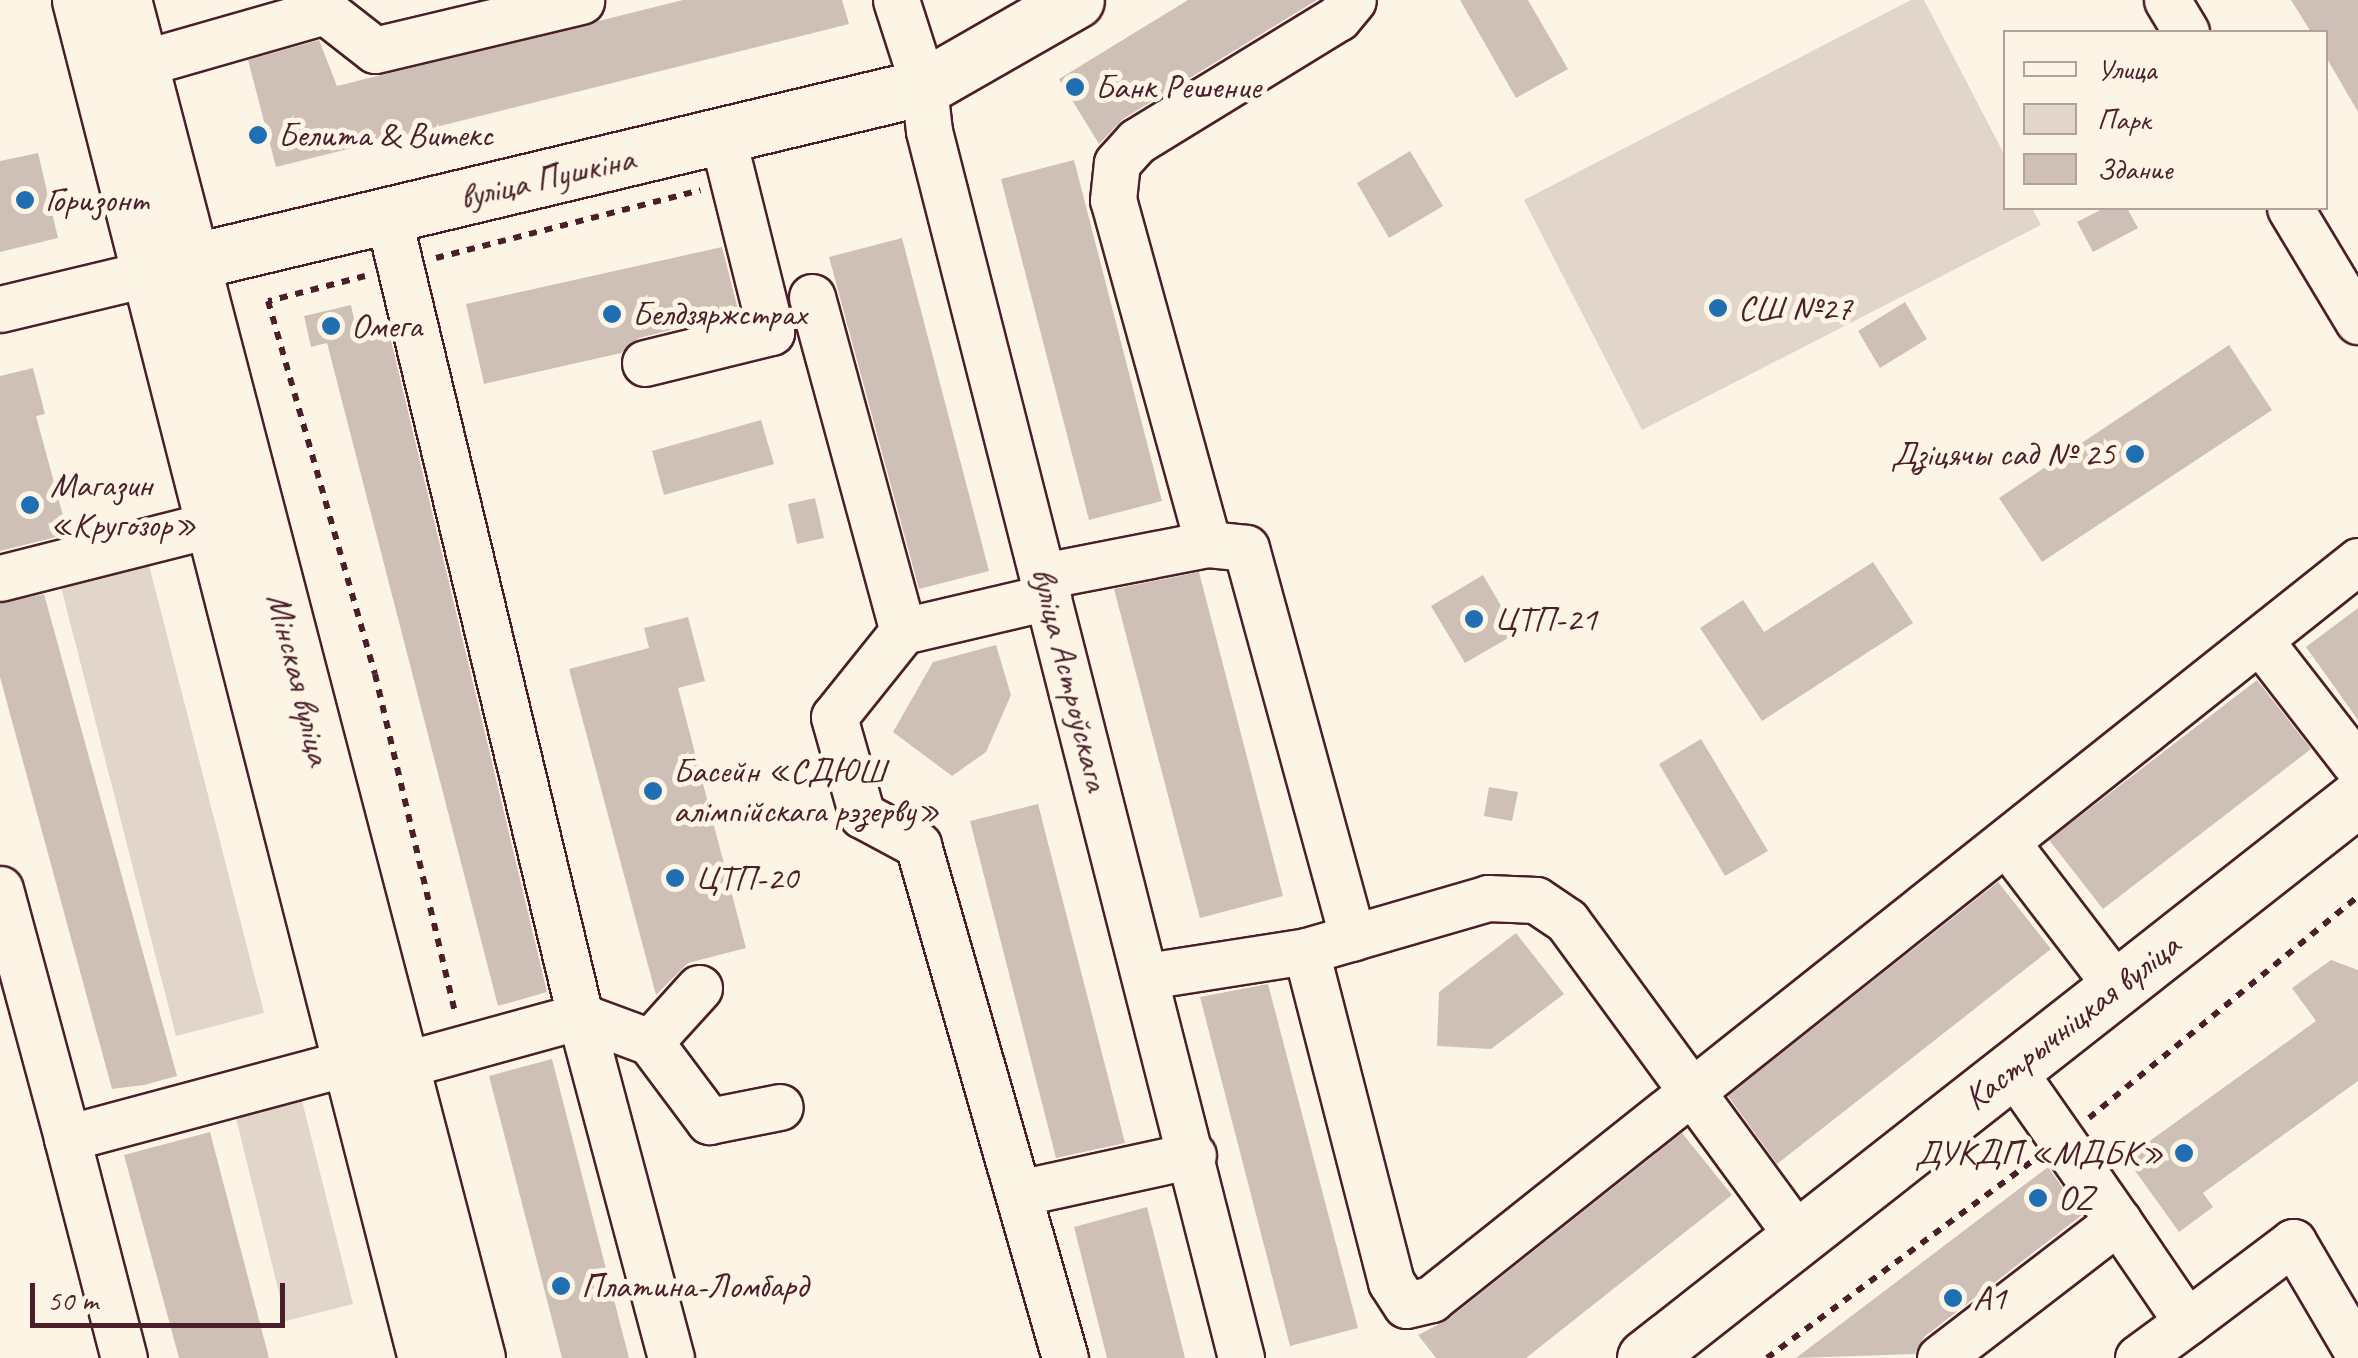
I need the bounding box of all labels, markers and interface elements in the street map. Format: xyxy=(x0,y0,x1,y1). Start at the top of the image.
legend xyxy=(2003,30,2328,210)
text: Улица xyxy=(2097,50,2156,88)
place label: Банк Решение xyxy=(1095,66,1260,108)
marker: Банк Решение xyxy=(1064,76,1086,98)
text: Парк xyxy=(2097,100,2151,138)
place label: Белита & Витекс xyxy=(278,114,493,156)
marker: Белита & Витекс xyxy=(247,124,269,146)
street label: вуліца Пушкіна xyxy=(455,137,639,219)
text: Здание xyxy=(2097,150,2172,188)
place label: Горизонт xyxy=(45,179,148,221)
marker: Горизонт xyxy=(14,189,36,211)
place label: СШ №27 xyxy=(1738,287,1852,329)
place label: Белдзяржстрах xyxy=(632,293,807,335)
marker: СШ №27 xyxy=(1707,297,1729,319)
marker: Белдзяржстрах xyxy=(601,303,623,325)
place label: Омега xyxy=(351,305,422,347)
marker: Омега xyxy=(320,315,342,337)
place label: Дзіцячы сад № 25 xyxy=(1891,433,2115,475)
marker: Дзіцячы сад № 25 xyxy=(2124,443,2146,465)
place label: Магазин «Кругозор» xyxy=(50,464,197,546)
marker: Магазин «Кругозор» xyxy=(19,494,41,516)
street label: вуліца Астроўскага xyxy=(1022,562,1118,796)
street label: Мінская вуліца xyxy=(257,589,341,769)
place label: ЦТП-21 xyxy=(1494,598,1597,640)
marker: ЦТП-21 xyxy=(1463,608,1485,630)
place label: Басейн «СДЮШ алімпійскага рэзерву» xyxy=(673,750,940,832)
marker: Басейн «СДЮШ алімпійскага рэзерву» xyxy=(642,780,664,802)
place label: ЦТП-20 xyxy=(695,857,798,899)
marker: ЦТП-20 xyxy=(664,867,686,889)
street label: Кастрычніцкая вуліца xyxy=(1957,925,2187,1119)
place label: ДУКДП «МДБК» xyxy=(1915,1132,2164,1174)
marker: ДУКДП «МДБК» xyxy=(2173,1142,2195,1164)
place label: OZ xyxy=(2058,1177,2093,1219)
marker: OZ xyxy=(2027,1187,2049,1209)
scale bar xyxy=(35,1263,290,1325)
place label: Платина-Ломбард xyxy=(581,1265,808,1307)
marker: Платина-Ломбард xyxy=(550,1275,572,1297)
place label: A1 xyxy=(1973,1277,2006,1319)
text: 50 m xyxy=(47,1281,98,1319)
marker: A1 xyxy=(1942,1287,1964,1309)

